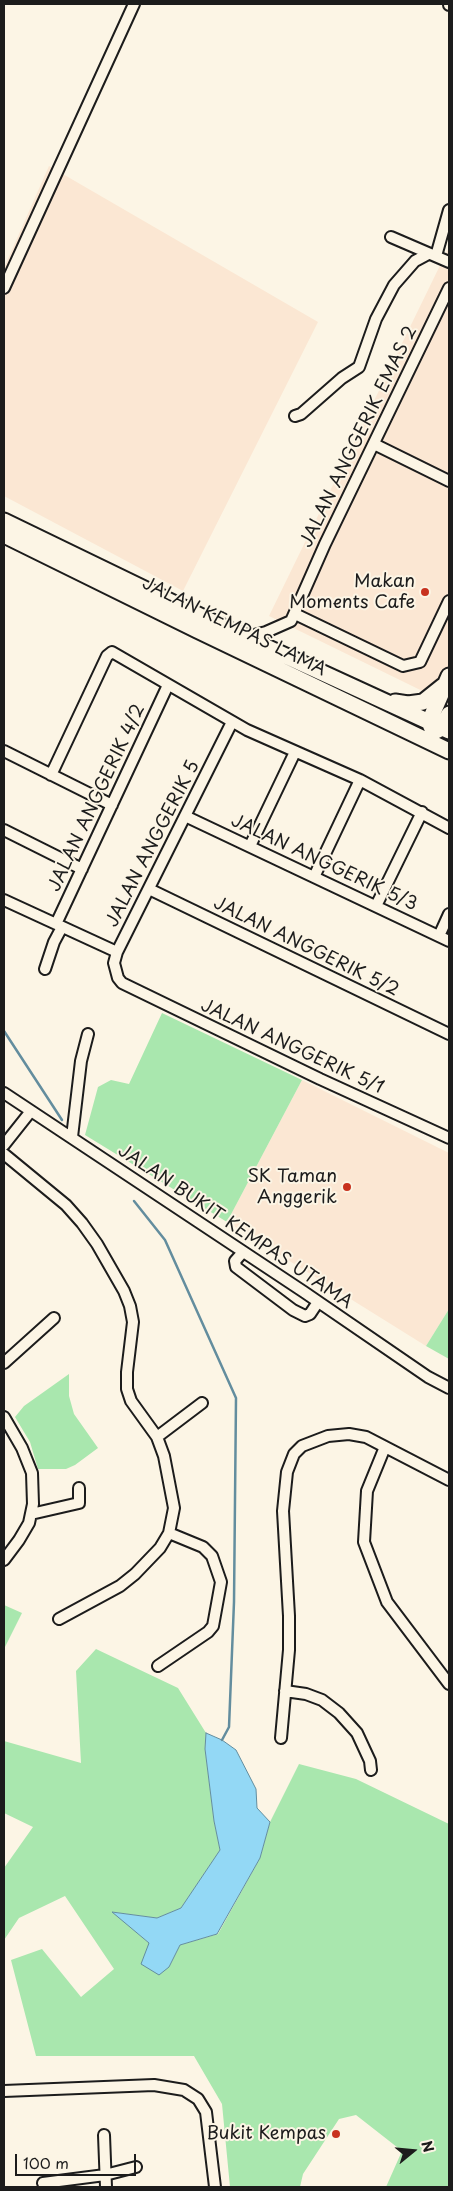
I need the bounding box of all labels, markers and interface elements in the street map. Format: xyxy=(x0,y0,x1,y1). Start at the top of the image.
street label: JALAN ANGGERIK EMAS 2 xyxy=(296,323,422,551)
place label: Makan Moments Cafe xyxy=(289,571,415,614)
street label: JALAN KEMPAS LAMA xyxy=(138,573,330,681)
marker: Makan Moments Cafe xyxy=(419,586,431,598)
street label: JALAN ANGGERIK 4/2 xyxy=(44,701,150,895)
street label: JALAN ANGGERIK 5 xyxy=(102,757,204,931)
street label: JALAN ANGGERIK 5/3 xyxy=(227,810,421,916)
street label: JALAN ANGGERIK 5/2 xyxy=(210,893,402,1001)
street label: JALAN ANGGERIK 5/1 xyxy=(197,995,387,1099)
street label: JALAN BUKIT KEMPAS UTAMA xyxy=(114,1140,356,1314)
place label: SK Taman Anggerik xyxy=(248,1166,337,1208)
marker: SK Taman Anggerik xyxy=(341,1181,353,1193)
place label: Bukit Kempas xyxy=(207,2123,326,2145)
north arrow xyxy=(388,2126,438,2176)
marker: Bukit Kempas xyxy=(330,2128,342,2140)
text: N xyxy=(416,2138,439,2155)
scale bar xyxy=(18,2144,139,2176)
text: 100 m xyxy=(23,2151,69,2174)

